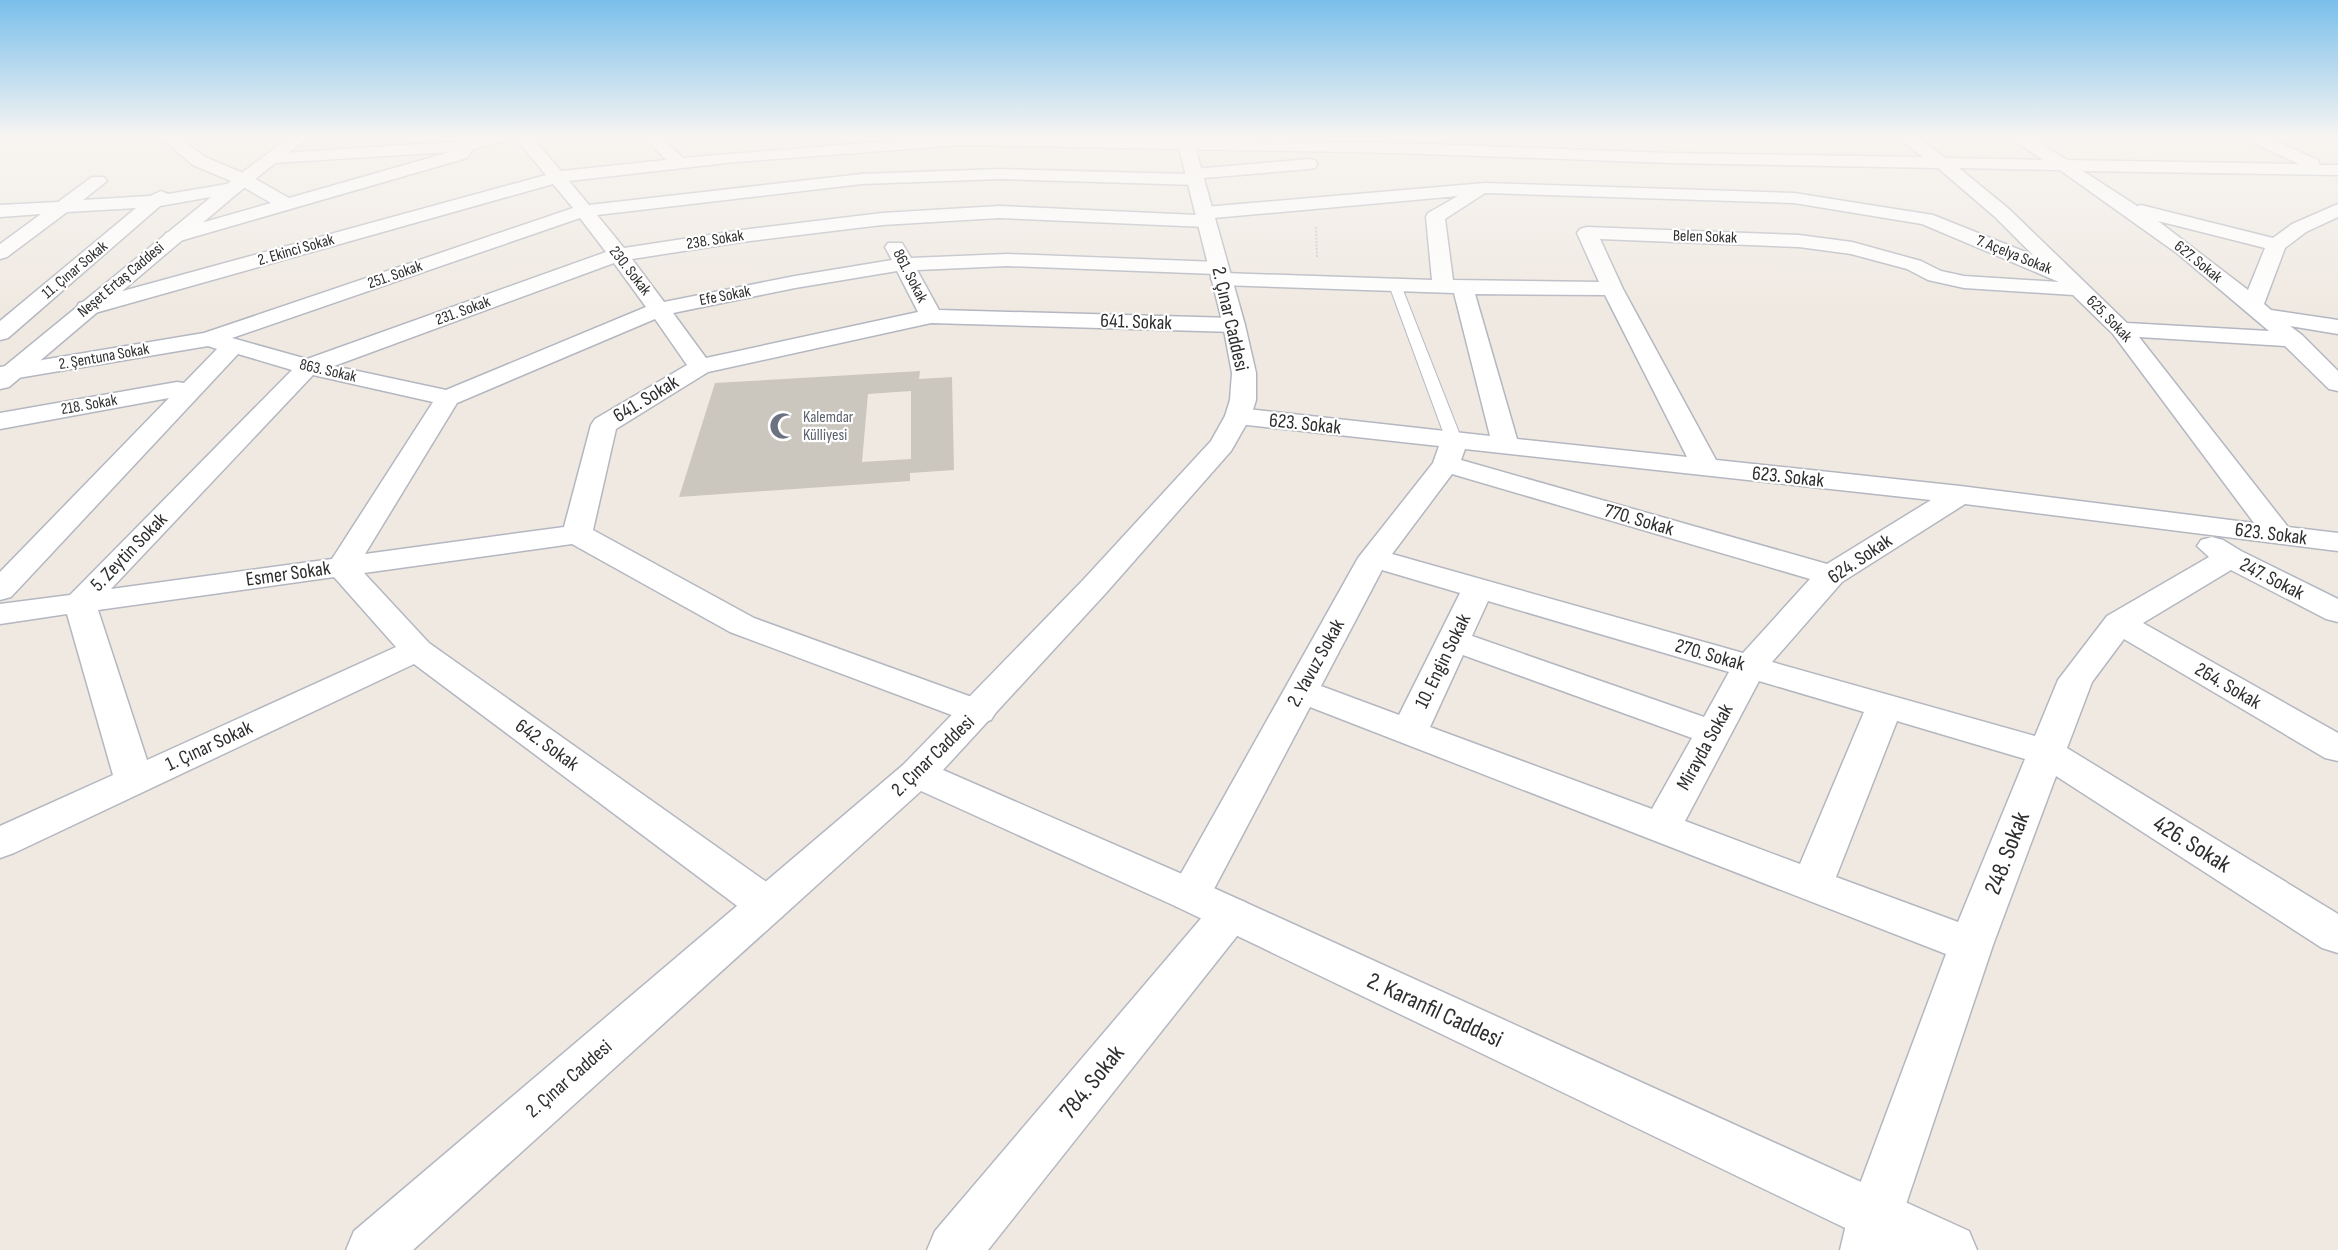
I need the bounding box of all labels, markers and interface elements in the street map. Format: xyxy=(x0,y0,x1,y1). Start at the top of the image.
street label: 238. Sokak xyxy=(685,226,745,254)
street label: Belen Sokak xyxy=(1673,226,1737,248)
street label: 2. Ekinci Sokak xyxy=(256,230,336,270)
street label: 7. Açelya Sokak xyxy=(1973,231,2055,279)
street label: 11. Çınar Sokak xyxy=(38,237,112,303)
street label: 627. Sokak xyxy=(2170,237,2226,287)
street label: Neşet Ertaş Caddesi xyxy=(74,238,168,322)
street label: 230. Sokak xyxy=(605,243,655,299)
street label: 861. Sokak xyxy=(888,246,932,306)
street label: 251. Sokak xyxy=(365,257,425,293)
street label: 2. Çınar Caddesi xyxy=(1206,264,1254,374)
street label: Efe Sokak xyxy=(698,282,752,310)
street label: 231. Sokak xyxy=(433,292,493,330)
street label: 625. Sokak xyxy=(2082,292,2136,346)
street label: 641. Sokak xyxy=(1100,309,1173,335)
street label: 2. Şentuna Sokak xyxy=(57,340,151,374)
street label: 863. Sokak xyxy=(298,355,358,387)
street label: 641. Sokak xyxy=(609,370,683,428)
street label: 218. Sokak xyxy=(59,391,119,419)
place label: Kalemdar Külliyesi xyxy=(803,408,854,445)
street label: 623. Sokak xyxy=(1268,408,1343,440)
mosque icon: Kalemdar Külliyesi xyxy=(768,411,798,441)
street label: 623. Sokak xyxy=(1751,461,1826,493)
street label: 770. Sokak xyxy=(1602,499,1677,541)
street label: 5. Zeytin Sokak xyxy=(86,507,173,596)
street label: 623. Sokak xyxy=(2234,518,2309,550)
street label: 624. Sokak xyxy=(1823,529,1897,589)
street label: 247. Sokak xyxy=(2236,553,2309,606)
street label: Esmer Sokak xyxy=(244,556,332,592)
street label: 10. Engin Sokak xyxy=(1410,609,1476,712)
street label: 2. Yavuz Sokak xyxy=(1282,615,1350,711)
street label: 270. Sokak xyxy=(1672,634,1748,676)
street label: 264. Sokak xyxy=(2191,657,2266,715)
street label: Mirayda Sokak xyxy=(1671,699,1739,794)
street label: 2. Çınar Caddesi xyxy=(886,710,980,802)
street label: 642. Sokak xyxy=(511,714,584,776)
street label: 1. Çınar Sokak xyxy=(162,715,256,777)
street label: 248. Sokak xyxy=(1978,807,2036,899)
street label: 426. Sokak xyxy=(2148,809,2236,879)
street label: 2. Karanfil Caddesi xyxy=(1363,966,1507,1054)
street label: 2. Çınar Caddesi xyxy=(521,1035,617,1123)
street label: 784. Sokak xyxy=(1053,1039,1131,1125)

